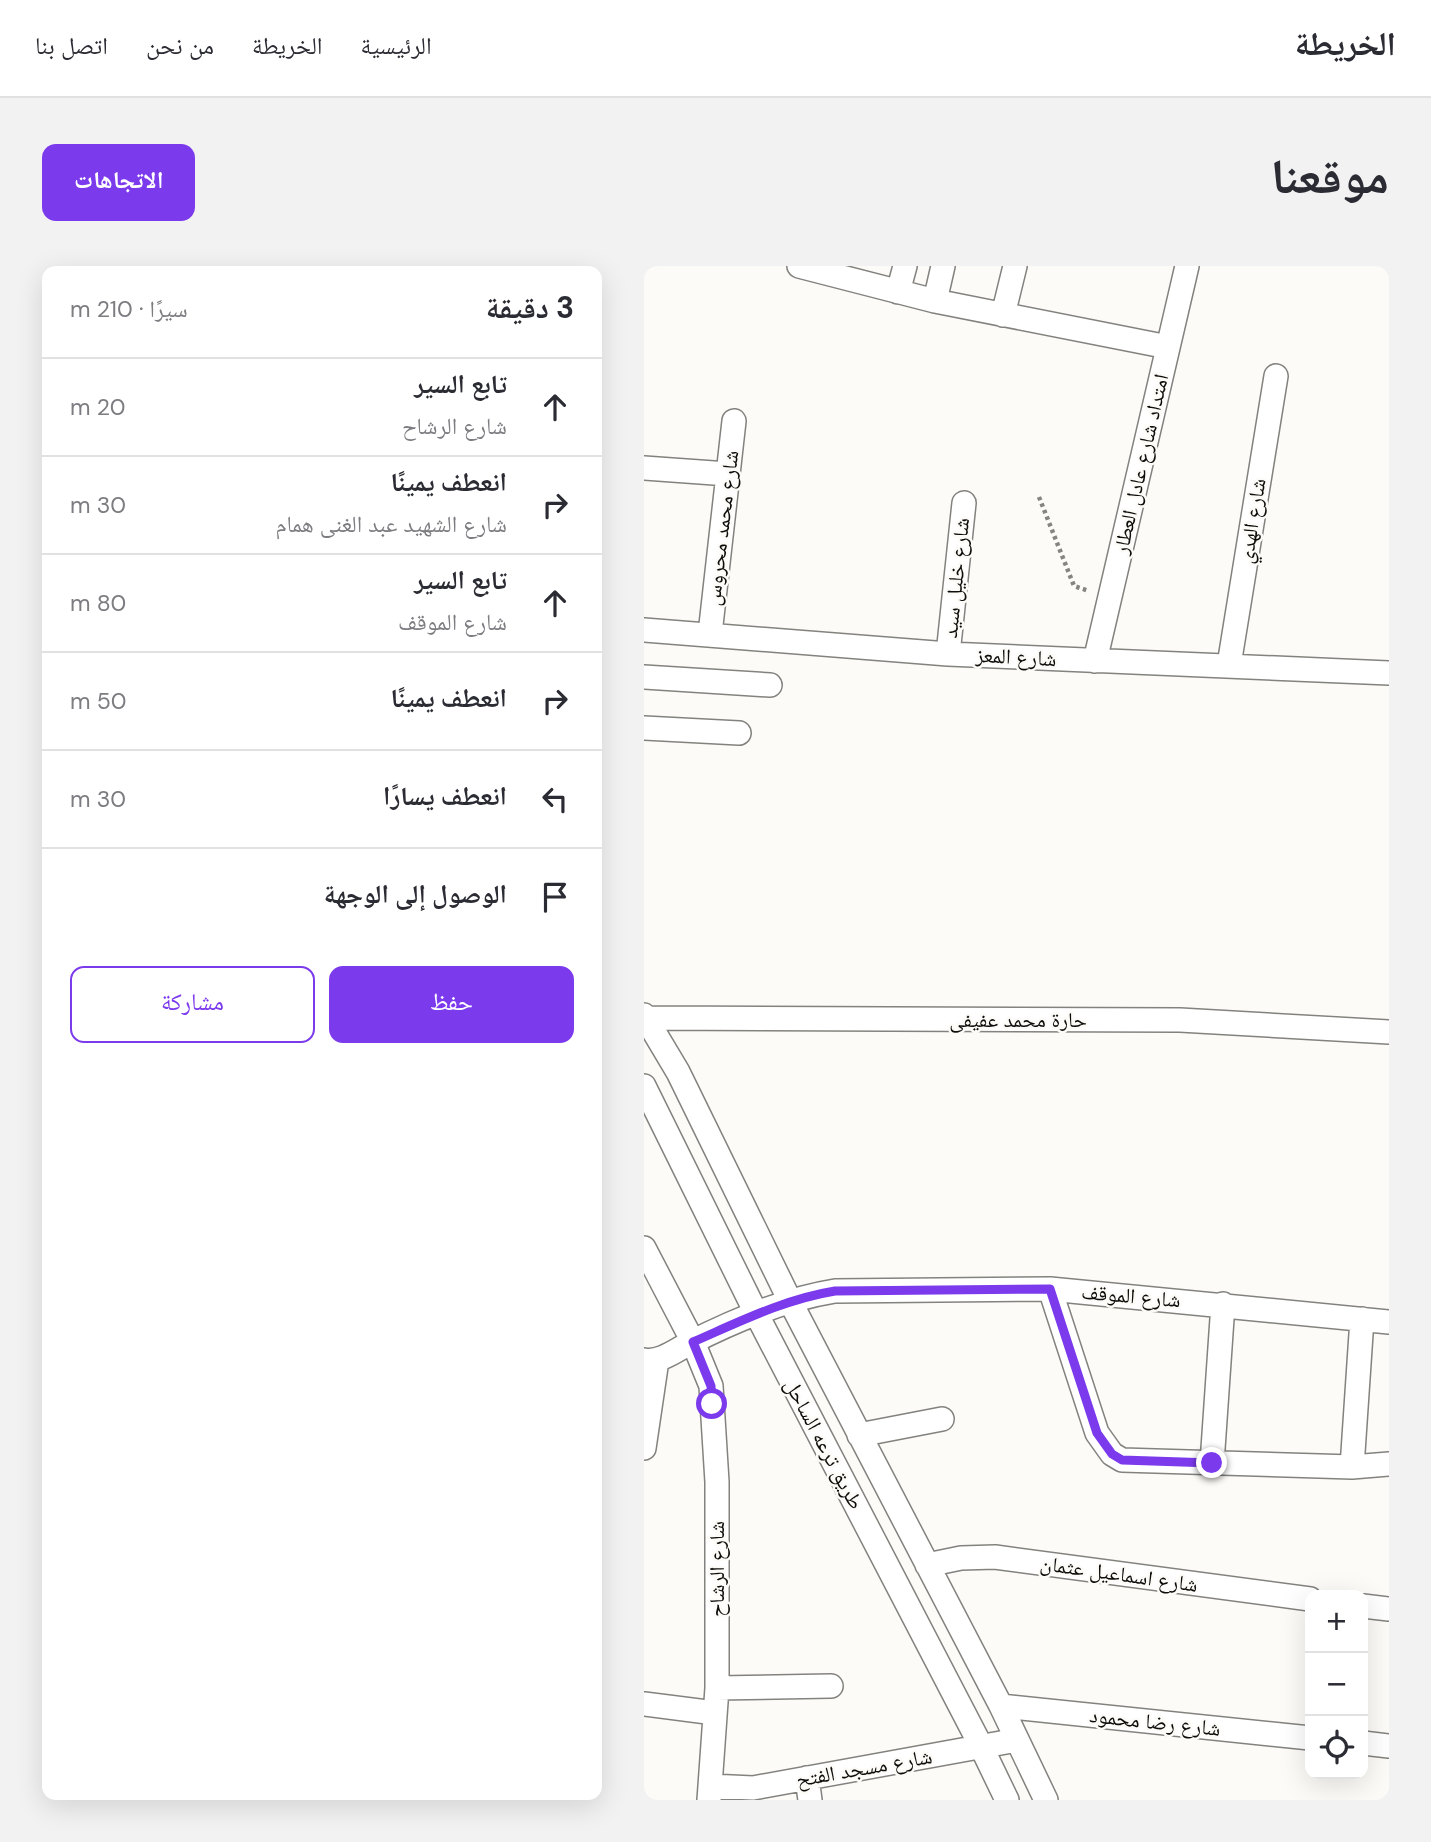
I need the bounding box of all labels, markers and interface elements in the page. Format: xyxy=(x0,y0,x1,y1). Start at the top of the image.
text: الخريطة xyxy=(1295,22,1396,65)
text: اتصل بنا xyxy=(35,30,108,61)
text: من نحن xyxy=(146,30,214,61)
text: الخريطة xyxy=(252,30,323,61)
text: الرئيسية xyxy=(361,30,432,61)
button: الاتجاهات xyxy=(42,144,195,221)
text: موقعنا xyxy=(1271,144,1389,208)
text: 3 دقيقة xyxy=(486,288,574,327)
text: سيرًا · 210 m xyxy=(70,294,188,324)
text: تابع السير xyxy=(414,367,507,401)
street label: امتداد شارع عادل العطار xyxy=(1106,371,1175,558)
icon: ahead xyxy=(536,388,574,426)
text: 20 m xyxy=(70,392,125,422)
text: شارع الرشاح xyxy=(402,411,507,441)
street label: شارع محمد محروس xyxy=(699,449,745,607)
text: انعطف يمينًا xyxy=(391,465,507,499)
street label: شارع الهدي xyxy=(1231,476,1275,566)
icon: right xyxy=(536,486,574,524)
text: 30 m xyxy=(70,490,126,520)
text: شارع الشهيد عبد الغنى همام xyxy=(275,509,507,539)
street label: شارع خليل سيد xyxy=(936,516,976,640)
text: تابع السير xyxy=(414,563,507,597)
icon: ahead xyxy=(536,584,574,622)
text: 80 m xyxy=(70,588,126,618)
text: شارع الموقف xyxy=(398,607,507,637)
street label: شارع المعز xyxy=(974,641,1057,673)
text: انعطف يمينًا xyxy=(391,681,507,715)
icon: right xyxy=(536,682,574,720)
text: 50 m xyxy=(70,686,126,716)
text: انعطف يسارًا xyxy=(383,779,507,813)
icon: left xyxy=(536,780,574,818)
text: 30 m xyxy=(70,784,126,814)
text: الوصول إلى الوجهة xyxy=(324,877,507,911)
icon: arrive xyxy=(536,878,574,916)
button: مشاركة xyxy=(70,966,315,1043)
button: حفظ xyxy=(329,966,574,1043)
street label: حارة محمد عفيفى xyxy=(949,1006,1087,1034)
street label: شارع الموقف xyxy=(1080,1278,1182,1314)
street label: طريق ترعه الساحل xyxy=(778,1374,870,1514)
route start xyxy=(696,1388,727,1419)
route end xyxy=(1196,1447,1227,1478)
street label: شارع الرشاح xyxy=(703,1521,731,1617)
street label: شارع اسماعيل عثمان xyxy=(1038,1549,1200,1599)
map controls xyxy=(1305,1590,1368,1779)
button: + xyxy=(1305,1590,1368,1653)
button: − xyxy=(1305,1653,1368,1716)
street label: شارع رضا محمود xyxy=(1088,1701,1222,1743)
button: locate xyxy=(1305,1716,1368,1779)
street label: شارع مسجد الفتح xyxy=(794,1742,934,1794)

